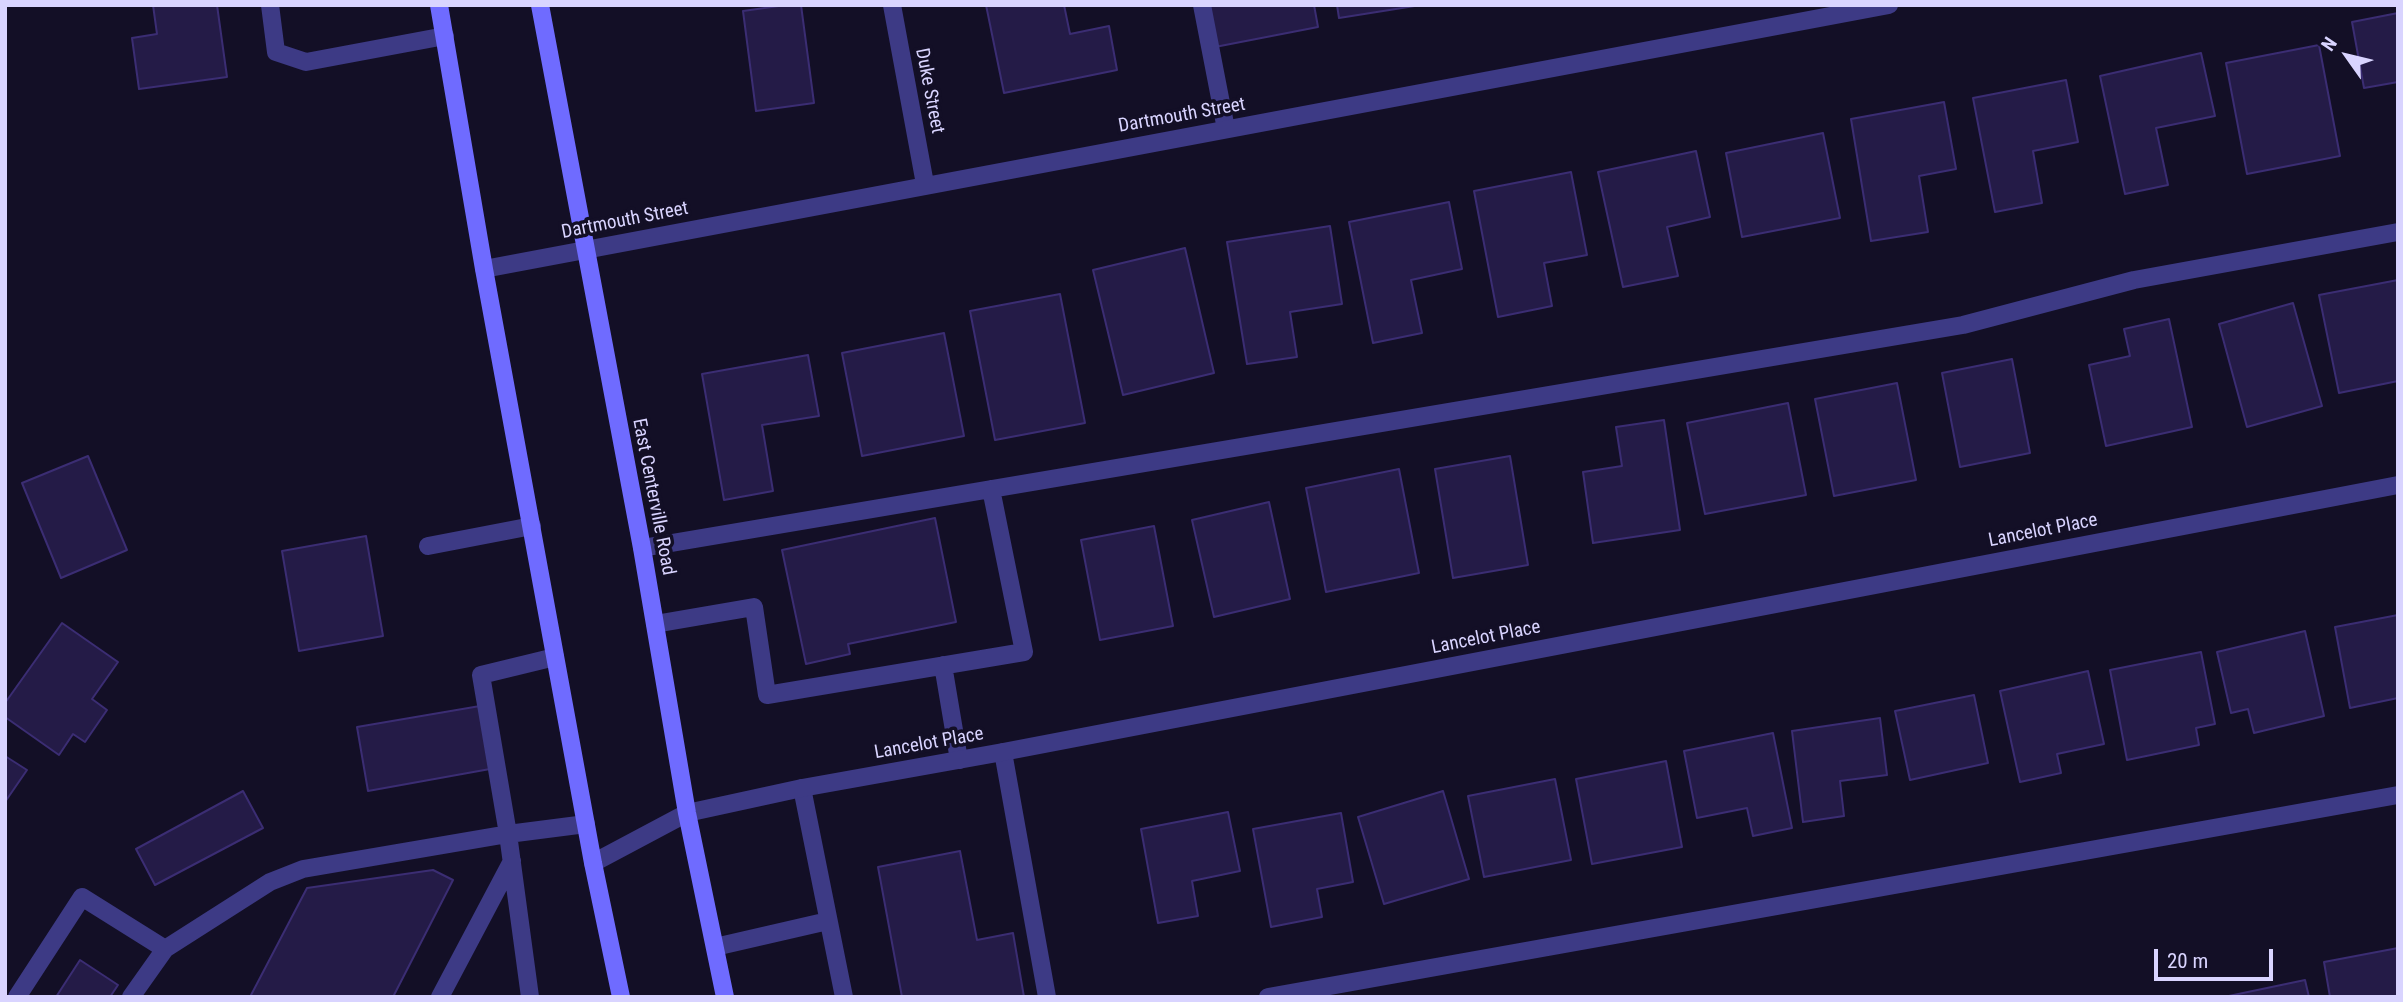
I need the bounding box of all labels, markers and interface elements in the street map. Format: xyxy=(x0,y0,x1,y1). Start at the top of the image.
north arrow xyxy=(2312,21,2382,91)
text: N xyxy=(2316,33,2342,55)
street label: Duke Street xyxy=(910,47,948,135)
street label: Dartmouth Street xyxy=(1117,94,1247,138)
street label: Dartmouth Street xyxy=(560,198,690,244)
street label: East Centerville Road xyxy=(627,417,679,577)
street label: Lancelot Place xyxy=(1987,509,2099,553)
street label: Lancelot Place xyxy=(1430,616,1542,660)
street label: Lancelot Place xyxy=(873,723,985,765)
scale bar xyxy=(2158,936,2277,980)
text: 20 m xyxy=(2167,949,2208,973)

